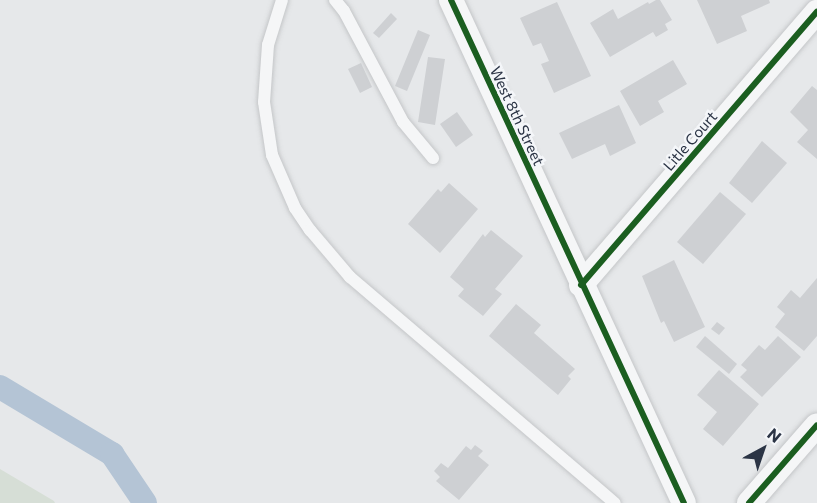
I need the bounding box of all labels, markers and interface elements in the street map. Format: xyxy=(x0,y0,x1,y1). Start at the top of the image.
street label: West 8th Street xyxy=(486,64,548,168)
street label: Litle Court xyxy=(659,108,721,174)
north arrow xyxy=(733,419,793,479)
text: N xyxy=(764,424,786,446)

